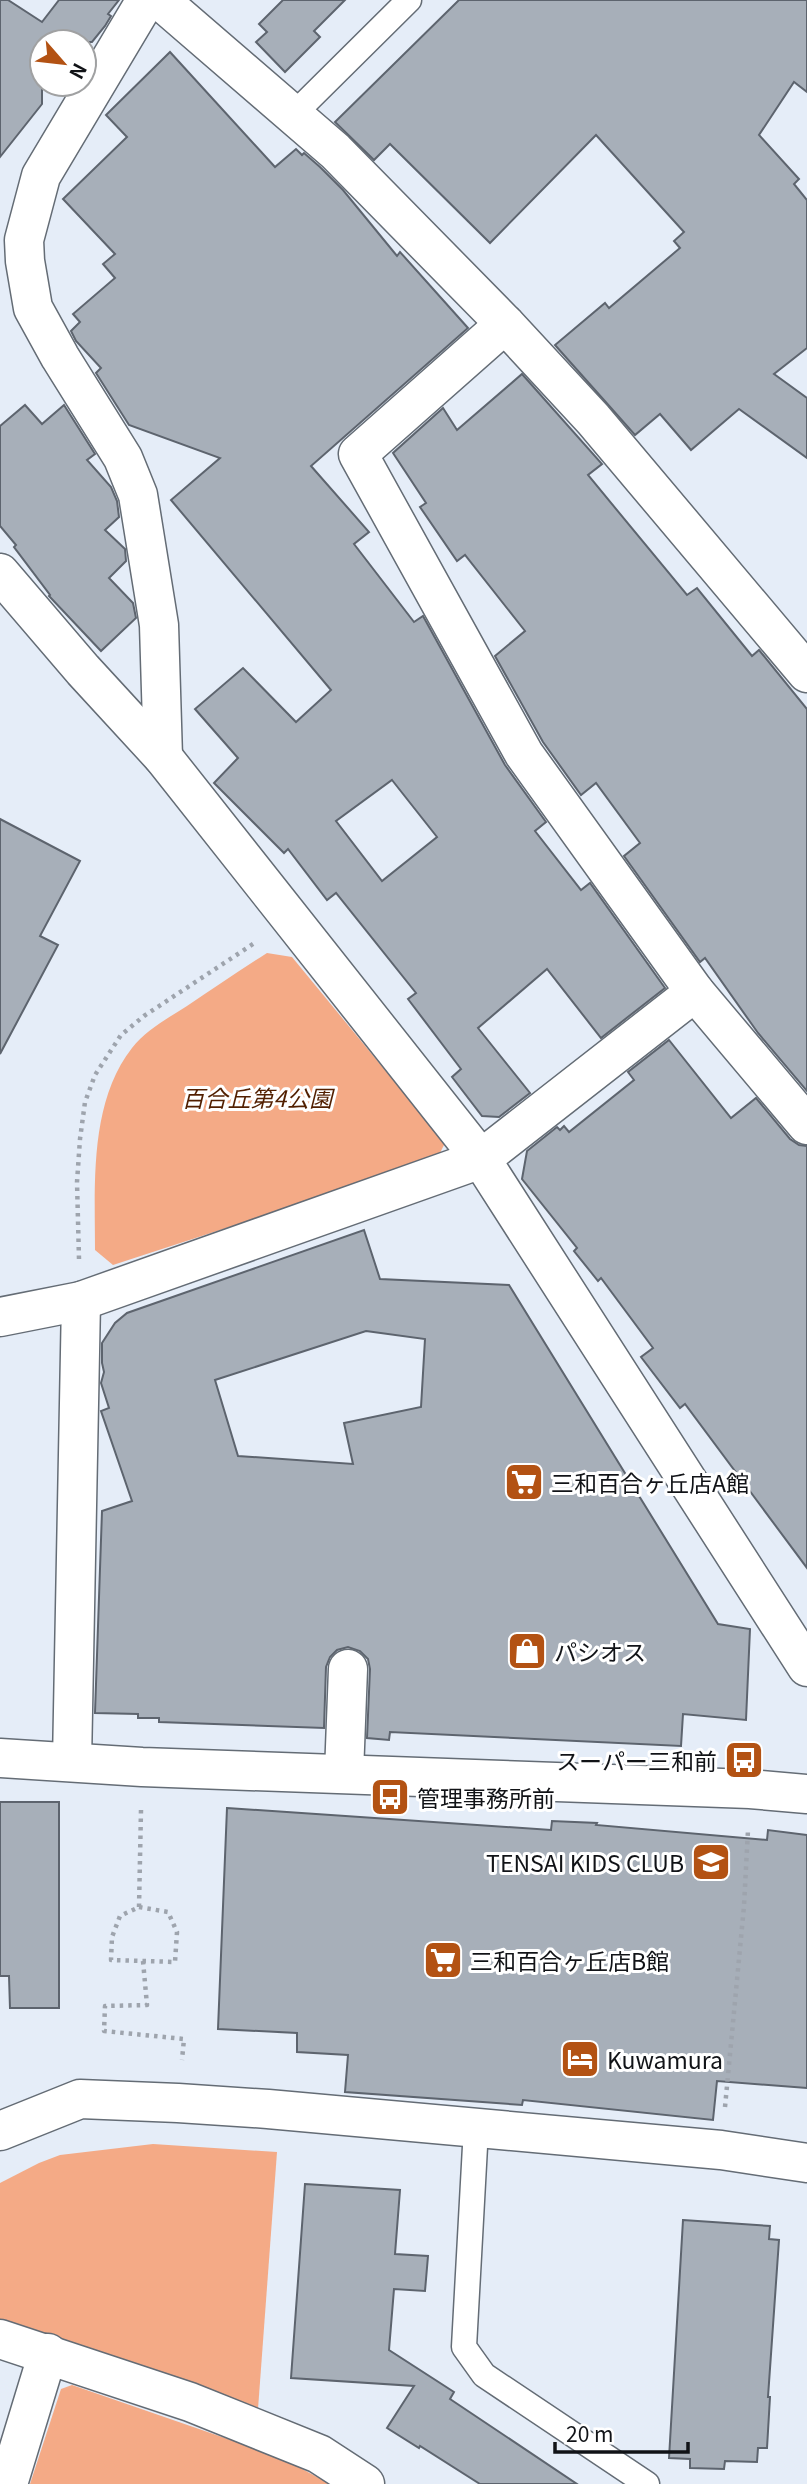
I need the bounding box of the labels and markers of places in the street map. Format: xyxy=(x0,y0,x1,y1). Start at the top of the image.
supermarket icon: 三和百合ヶ丘店A館 xyxy=(503,1461,545,1503)
place label: 三和百合ヶ丘店A館 xyxy=(551,1465,749,1499)
shop icon: パシオス xyxy=(506,1630,548,1672)
place label: パシオス xyxy=(554,1634,646,1668)
bus stop icon: スーパー三和前 xyxy=(723,1739,765,1781)
place label: スーパー三和前 xyxy=(556,1743,717,1777)
bus stop icon: 管理事務所前 xyxy=(369,1776,411,1818)
place label: 管理事務所前 xyxy=(417,1780,555,1814)
school or university icon: TENSAI KIDS CLUB xyxy=(690,1841,732,1883)
place label: TENSAI KIDS CLUB xyxy=(486,1845,684,1879)
supermarket icon: 三和百合ヶ丘店B館 xyxy=(422,1939,464,1981)
place label: 三和百合ヶ丘店B館 xyxy=(470,1943,669,1977)
hotel icon: Kuwamura xyxy=(559,2038,601,2080)
place label: Kuwamura xyxy=(607,2042,723,2076)

